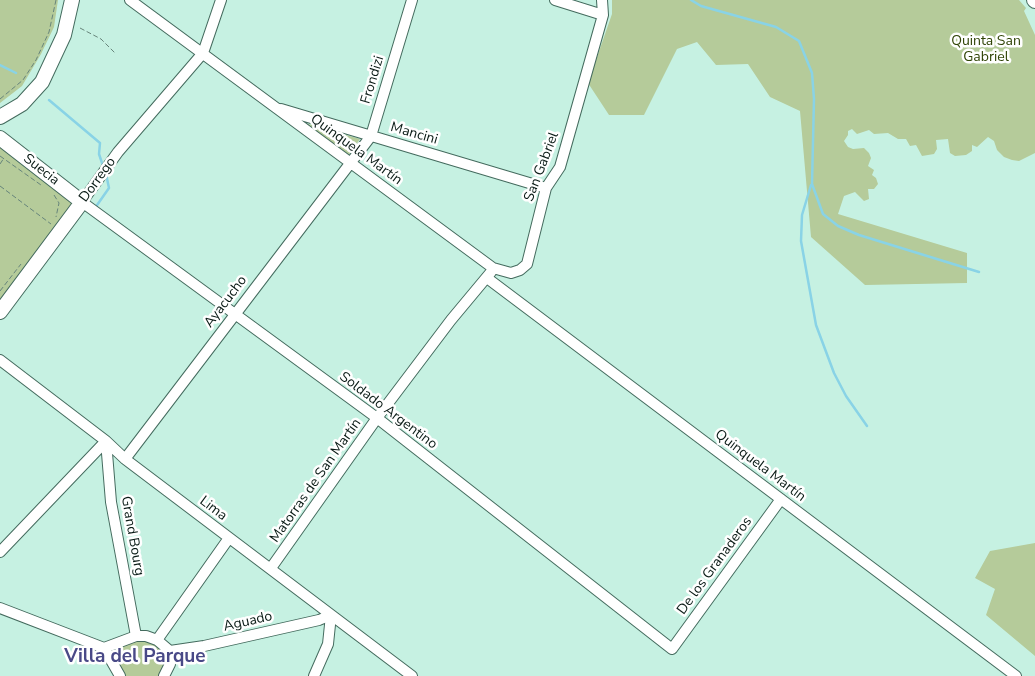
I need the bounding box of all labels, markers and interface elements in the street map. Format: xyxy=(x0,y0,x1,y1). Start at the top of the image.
park label: Quinta San Gabriel xyxy=(951,34,1021,66)
street label: Frondizi xyxy=(358,54,388,106)
street label: Quinquela Martín xyxy=(307,111,405,189)
street label: Mancini xyxy=(388,119,440,149)
street label: San Gabriel xyxy=(521,130,563,204)
street label: Suecia xyxy=(20,151,62,189)
street label: Dorrego xyxy=(76,154,120,206)
street label: Ayacucho xyxy=(201,273,251,331)
street label: Soldado Argentino xyxy=(336,369,440,453)
street label: Matorras de San Martín xyxy=(267,416,365,546)
street label: Quinquela Martín xyxy=(711,426,809,506)
street label: Lima xyxy=(196,493,230,525)
street label: Grand Bourg xyxy=(117,495,147,577)
street label: De los Granaderos xyxy=(674,514,756,618)
street label: Aguado xyxy=(222,608,274,636)
district label: Villa del Parque xyxy=(64,646,206,668)

